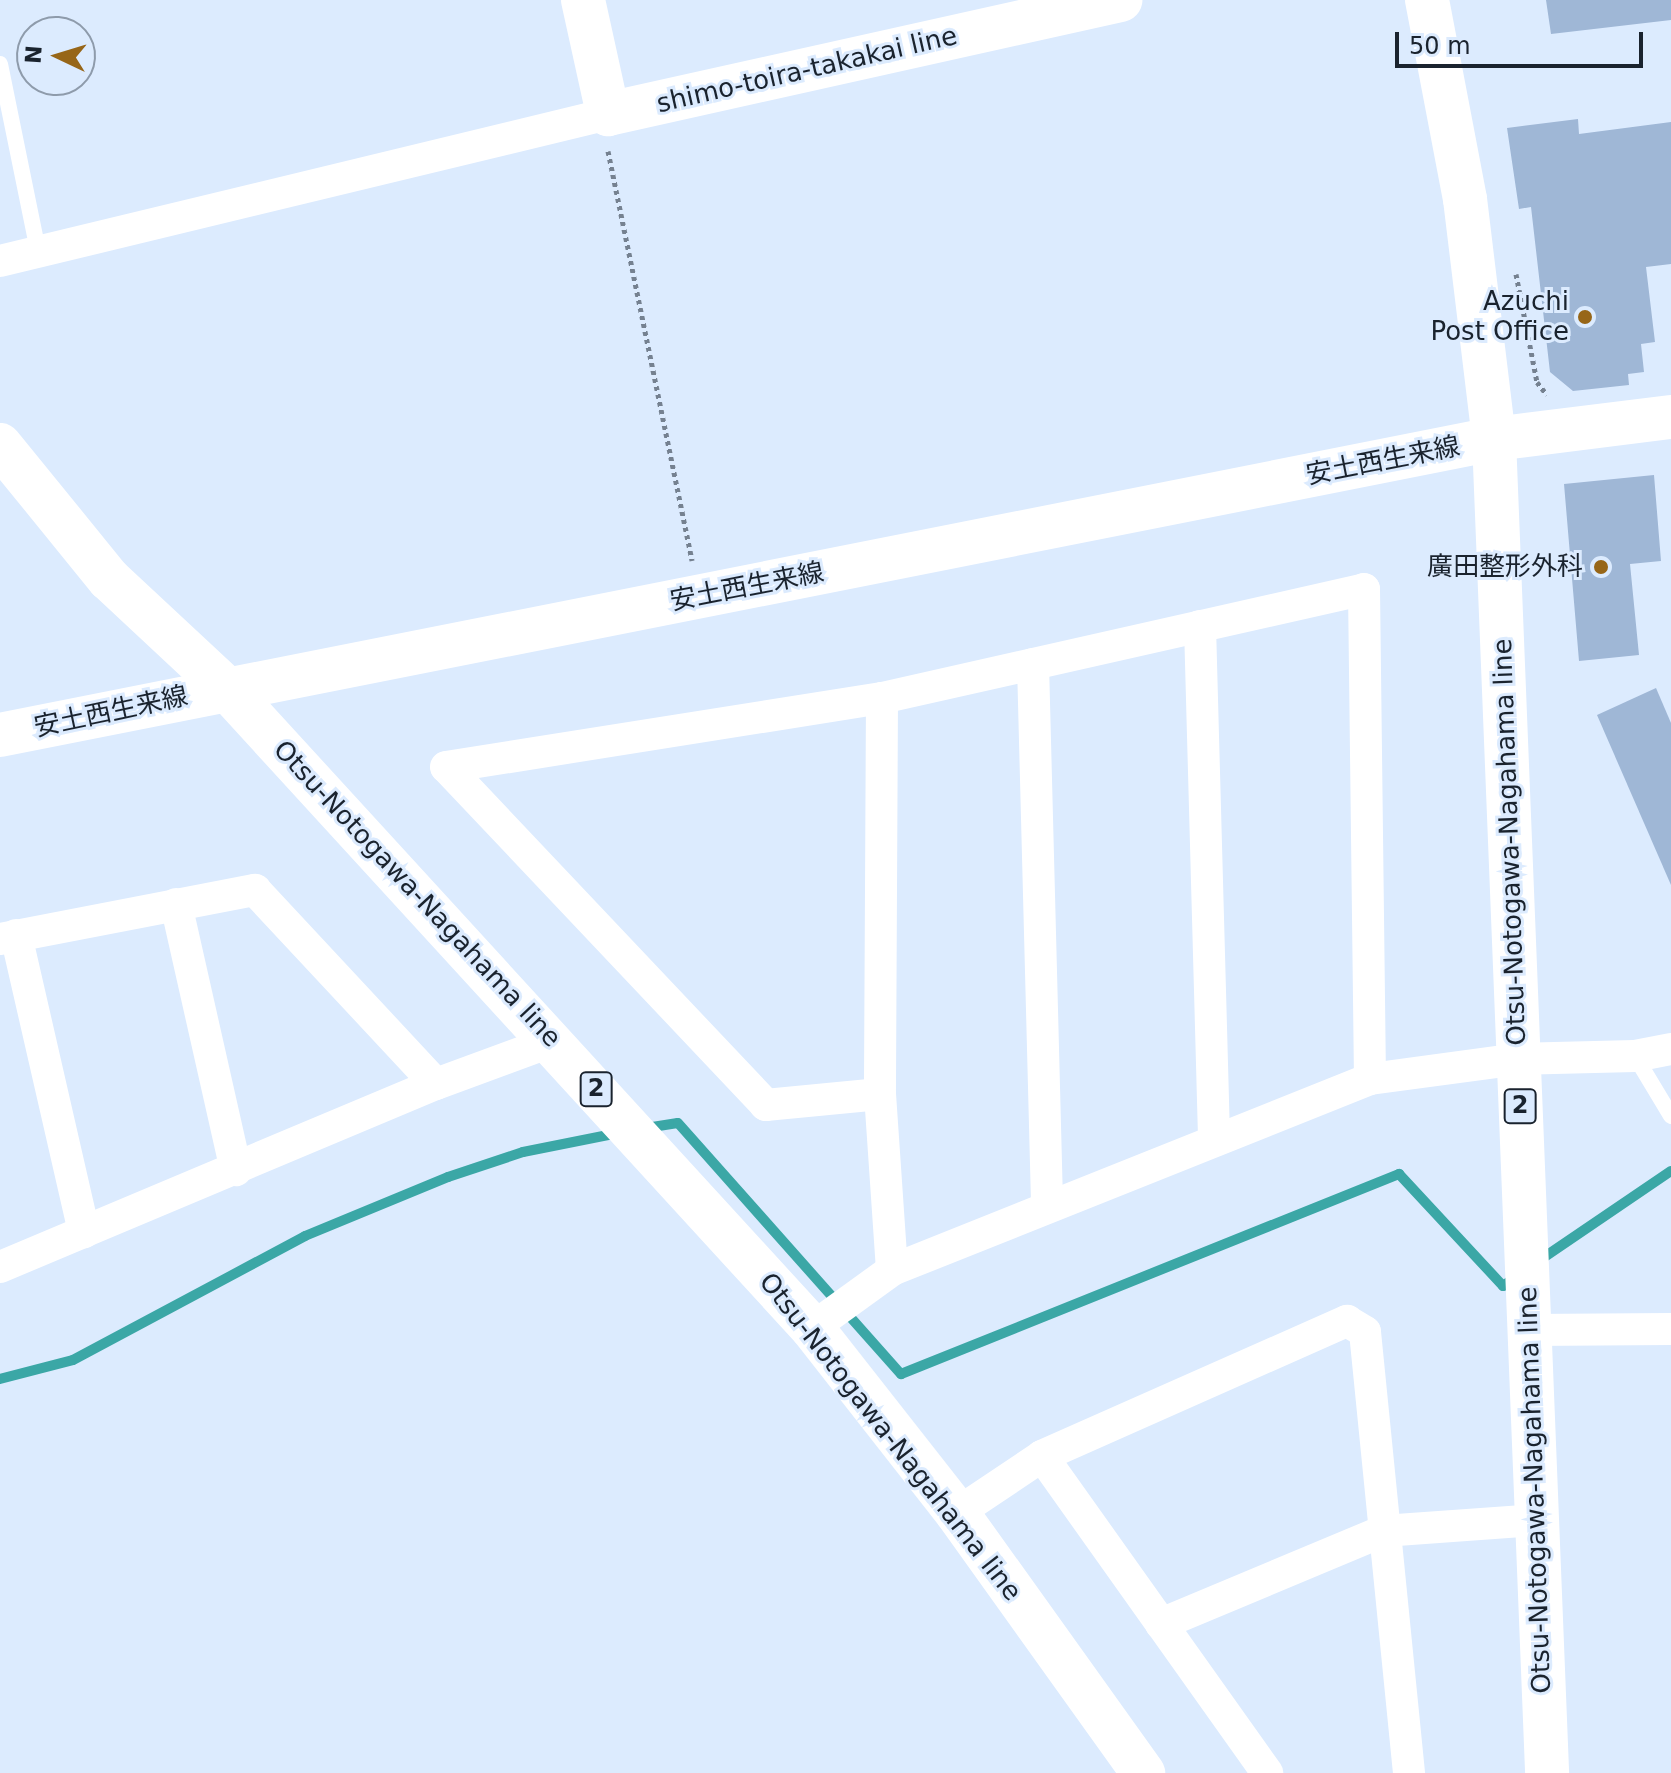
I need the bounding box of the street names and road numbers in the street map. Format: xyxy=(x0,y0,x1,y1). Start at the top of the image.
street label: shimo-toira-takakai line xyxy=(654,20,960,120)
street label: 安土西生来線 xyxy=(1303,431,1463,491)
street label: 安土西生来線 xyxy=(667,557,827,617)
street label: Otsu-Notogawa-Nagahama line xyxy=(1487,638,1533,1046)
street label: 安土西生来線 xyxy=(31,681,191,743)
street label: Otsu-Notogawa-Nagahama line xyxy=(267,734,567,1054)
road number: 2 xyxy=(578,1069,614,1109)
road number: 2 xyxy=(1502,1086,1538,1126)
street label: Otsu-Notogawa-Nagahama line xyxy=(752,1267,1028,1607)
street label: Otsu-Notogawa-Nagahama line xyxy=(1512,1286,1558,1694)

